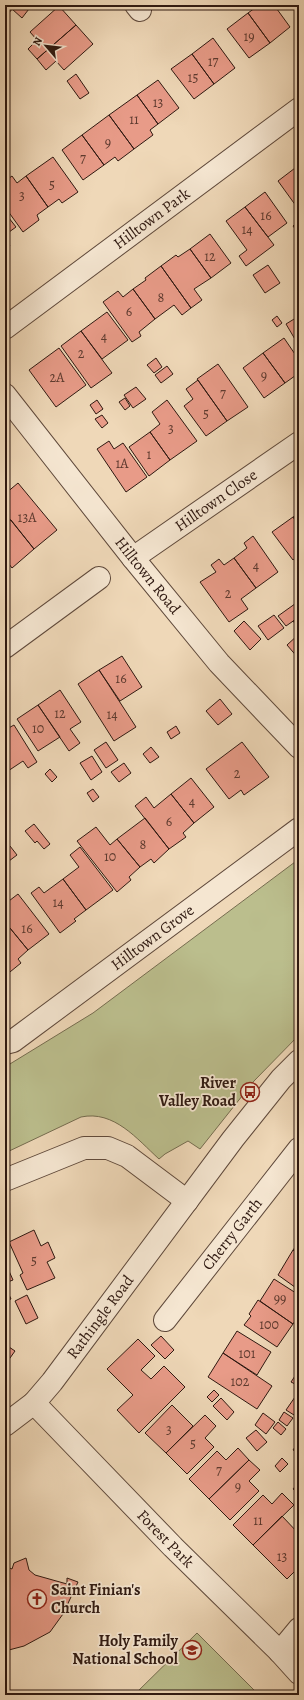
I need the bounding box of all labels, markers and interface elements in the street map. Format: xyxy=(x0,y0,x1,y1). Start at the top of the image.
north arrow xyxy=(26,26,66,66)
house number: 19 xyxy=(243,27,255,46)
text: N xyxy=(29,34,46,49)
house number: 17 xyxy=(208,52,218,71)
house number: 15 xyxy=(188,68,198,87)
house number: 13 xyxy=(153,93,163,112)
house number: 11 xyxy=(129,110,139,129)
house number: 9 xyxy=(105,133,111,152)
house number: 7 xyxy=(80,149,86,168)
house number: 5 xyxy=(49,175,55,194)
street label: Hilltown Park xyxy=(109,183,195,255)
house number: 3 xyxy=(19,186,25,205)
house number: 16 xyxy=(260,206,272,225)
house number: 14 xyxy=(241,220,253,239)
house number: 12 xyxy=(204,247,216,266)
house number: 8 xyxy=(158,288,165,307)
house number: 6 xyxy=(126,302,132,321)
house number: 4 xyxy=(101,327,107,346)
house number: 2 xyxy=(78,344,85,363)
house number: 9 xyxy=(261,366,267,385)
house number: 2A xyxy=(50,368,65,387)
house number: 7 xyxy=(220,384,226,403)
house number: 5 xyxy=(203,404,209,423)
house number: 3 xyxy=(168,419,174,438)
house number: 1 xyxy=(147,445,152,464)
house number: 1A xyxy=(116,454,129,473)
street label: Hilltown Close xyxy=(170,464,262,537)
house number: 13A xyxy=(18,508,37,527)
street label: Hilltown Road xyxy=(109,532,186,619)
house number: 4 xyxy=(253,556,259,575)
house number: 2 xyxy=(225,584,232,603)
house number: 16 xyxy=(115,669,127,688)
house number: 12 xyxy=(54,704,66,723)
house number: 14 xyxy=(106,705,118,724)
house number: 10 xyxy=(32,719,44,738)
house number: 2 xyxy=(234,764,241,783)
house number: 4 xyxy=(189,792,195,811)
house number: 6 xyxy=(166,812,172,831)
house number: 8 xyxy=(140,835,147,854)
house number: 10 xyxy=(104,847,116,866)
house number: 14 xyxy=(52,893,64,912)
street label: Hilltown Grove xyxy=(106,899,199,976)
house number: 16 xyxy=(21,919,33,938)
place label: River Valley Road xyxy=(158,1072,236,1112)
bus stop icon: River Valley Road xyxy=(239,1081,261,1103)
street label: Cherry Garth xyxy=(197,1193,268,1275)
house number: 5 xyxy=(31,1251,37,1270)
street label: Rathingle Road xyxy=(62,1270,139,1364)
house number: 99 xyxy=(274,1289,286,1308)
house number: 100 xyxy=(259,1315,279,1334)
house number: 101 xyxy=(238,1344,256,1363)
house number: 102 xyxy=(231,1372,250,1391)
house number: 3 xyxy=(166,1420,172,1439)
house number: 5 xyxy=(190,1434,196,1453)
house number: 7 xyxy=(216,1461,222,1480)
house number: 9 xyxy=(235,1477,241,1496)
street label: Forest Park xyxy=(132,1505,199,1573)
house number: 11 xyxy=(253,1511,263,1530)
house number: 13 xyxy=(277,1547,287,1566)
place label: Saint Finian's Church xyxy=(51,1579,141,1619)
church icon: Saint Finian's Church xyxy=(26,1588,48,1610)
place label: Holy Family National School xyxy=(72,1630,179,1670)
school or university icon: Holy Family National School xyxy=(181,1639,203,1661)

